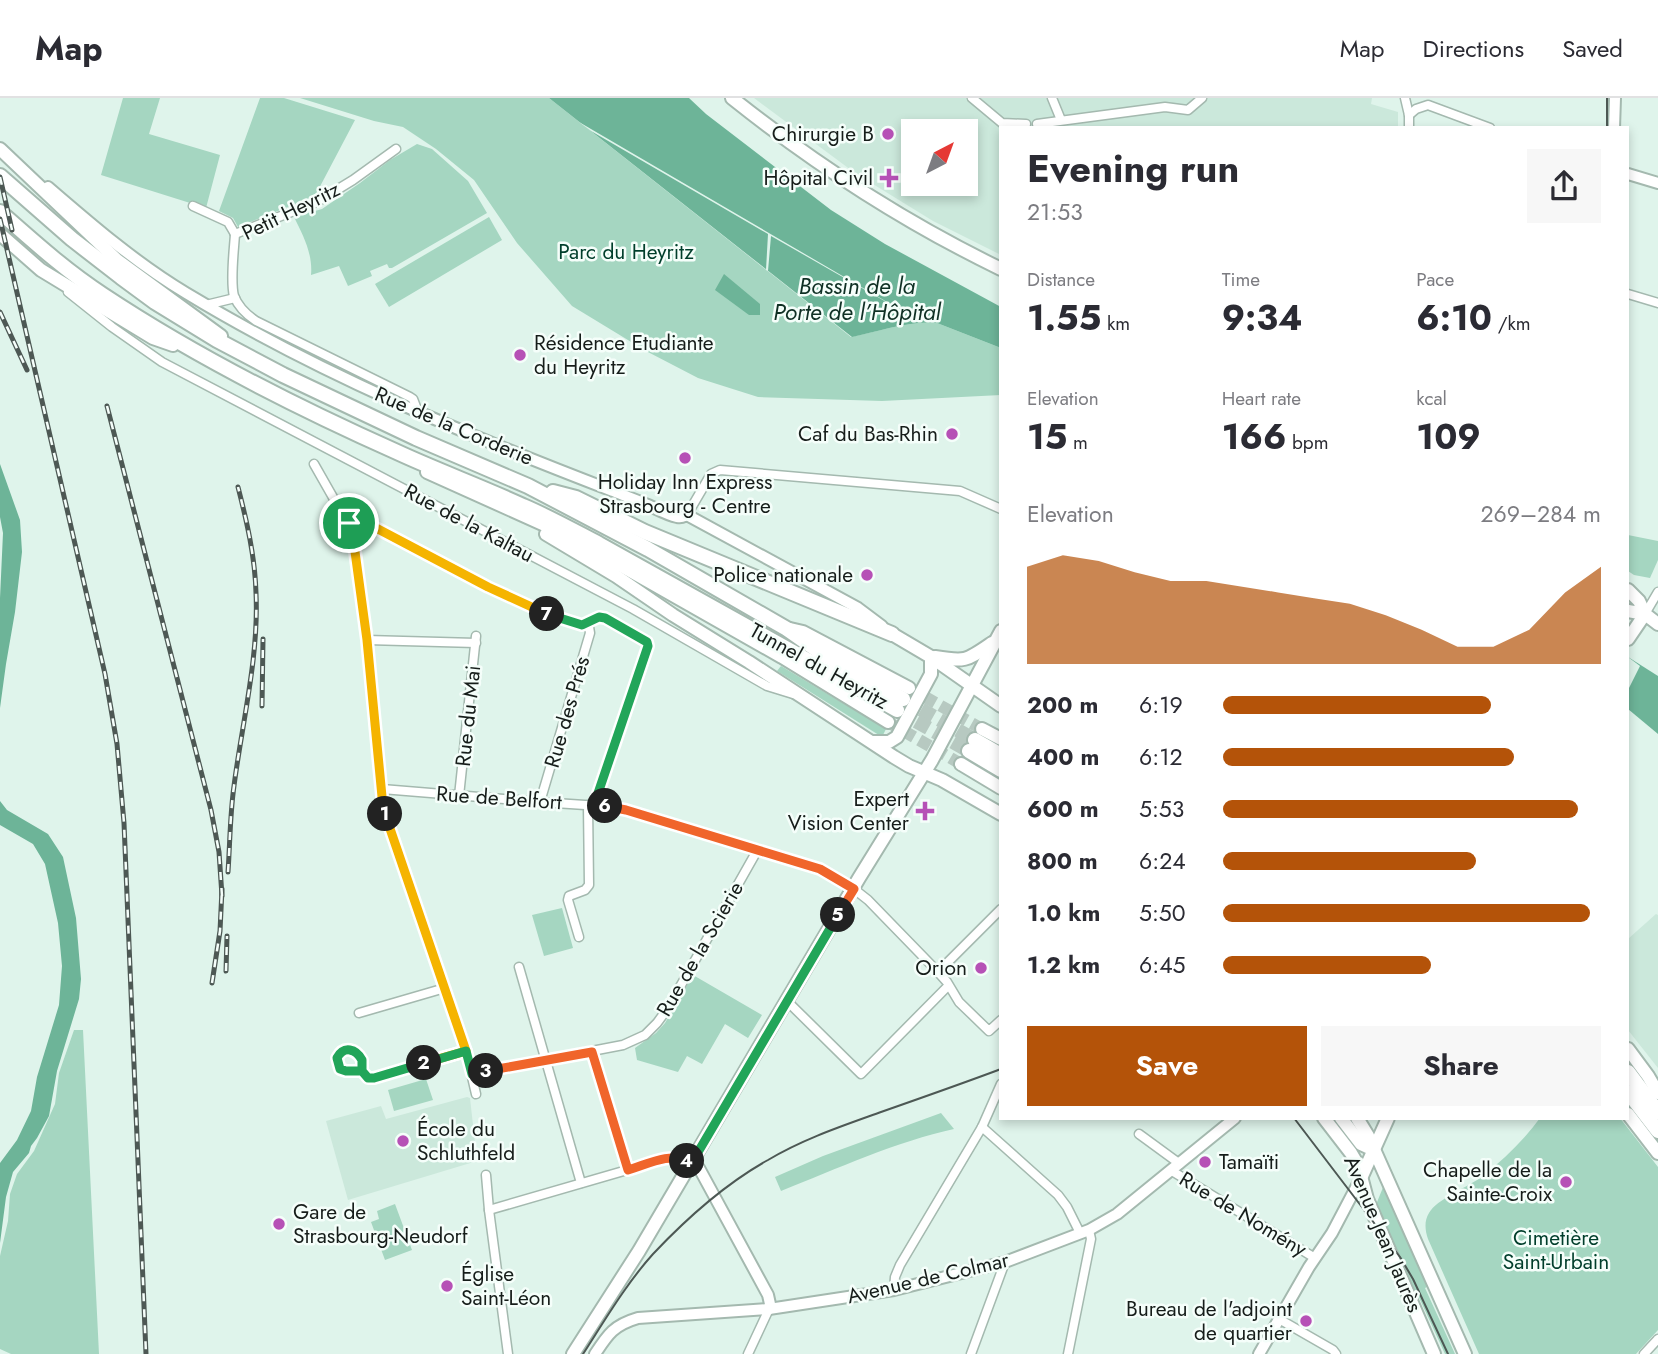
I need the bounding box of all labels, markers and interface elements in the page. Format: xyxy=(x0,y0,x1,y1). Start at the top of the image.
text: Map xyxy=(35,25,103,72)
text: Map xyxy=(1340,31,1385,66)
text: Directions xyxy=(1423,31,1524,66)
text: Saved xyxy=(1562,31,1623,66)
place label: Chirurgie B xyxy=(772,119,874,149)
north arrow xyxy=(901,119,978,196)
map controls xyxy=(901,119,978,196)
marker: Chirurgie B xyxy=(880,126,896,142)
text: Evening run xyxy=(1027,141,1239,196)
button: share xyxy=(1527,149,1601,223)
place label: Hôpital Civil xyxy=(763,163,873,193)
marker: Hôpital Civil xyxy=(879,168,899,188)
street label: Petit Heyritz xyxy=(237,174,345,248)
text: 21:53 xyxy=(1027,195,1083,229)
park label: Parc du Heyritz xyxy=(558,237,694,267)
text: Distance xyxy=(1027,266,1095,293)
text: Time xyxy=(1222,266,1260,293)
text: Pace xyxy=(1416,266,1454,293)
water label: Bassin de la Porte de l’Hôpital xyxy=(773,269,942,329)
text: 1.55 xyxy=(1027,293,1101,343)
text: 9:34 xyxy=(1222,293,1303,343)
text: 6:10 xyxy=(1416,293,1492,343)
text: km xyxy=(1101,310,1130,337)
text: /km xyxy=(1492,310,1531,337)
place label: Résidence Etudiante du Heyritz xyxy=(534,328,714,382)
marker: Résidence Etudiante du Heyritz xyxy=(512,347,528,363)
street label: Rue de la Corderie xyxy=(370,379,538,473)
text: Elevation xyxy=(1027,385,1099,412)
text: Heart rate xyxy=(1222,385,1301,412)
text: kcal xyxy=(1416,385,1447,412)
text: 15 xyxy=(1027,412,1067,462)
text: 166 xyxy=(1222,412,1286,462)
text: 109 xyxy=(1416,412,1481,462)
place label: Caf du Bas-Rhin xyxy=(798,419,938,449)
marker: Caf du Bas-Rhin xyxy=(944,426,960,442)
text: m xyxy=(1067,429,1088,456)
text: bpm xyxy=(1286,429,1329,456)
marker: Holiday Inn Express Strasbourg - Centre xyxy=(677,450,693,466)
place label: Holiday Inn Express Strasbourg - Centre xyxy=(598,467,772,521)
street label: Rue de la Kaltau xyxy=(399,476,539,570)
pin xyxy=(319,493,379,553)
text: Elevation xyxy=(1027,497,1114,531)
text: 269–284 m xyxy=(1481,497,1601,531)
icon: arrive xyxy=(330,504,368,542)
place label: Police nationale xyxy=(713,560,853,590)
marker: Police nationale xyxy=(859,567,875,583)
pin: 7 xyxy=(530,596,564,632)
text: 7 xyxy=(541,600,552,627)
street label: Tunnel du Heyritz xyxy=(744,615,894,717)
street label: Rue des Prés xyxy=(537,653,597,771)
street label: Rue du Mai xyxy=(448,664,488,768)
text: 200 m xyxy=(1027,688,1098,722)
text: 6:19 xyxy=(1139,688,1183,722)
text: 400 m xyxy=(1027,740,1099,774)
text: 6:12 xyxy=(1139,740,1183,774)
street label: Rue de Belfort xyxy=(435,779,563,817)
place label: Expert Vision Center xyxy=(788,784,910,838)
pin: 6 xyxy=(588,788,622,824)
text: 6 xyxy=(598,792,611,819)
text: 600 m xyxy=(1027,792,1099,826)
text: 5:53 xyxy=(1139,792,1184,826)
pin: 1 xyxy=(368,796,402,832)
text: 1 xyxy=(380,800,389,827)
marker: Expert Vision Center xyxy=(915,801,935,821)
text: 800 m xyxy=(1027,844,1098,878)
text: 6:24 xyxy=(1139,844,1186,878)
street label: Rue de la Scierie xyxy=(649,876,751,1022)
text: 1.0 km xyxy=(1027,896,1100,930)
text: 5:50 xyxy=(1139,896,1186,930)
pin: 5 xyxy=(820,898,856,932)
text: 5 xyxy=(831,901,844,928)
text: 1.2 km xyxy=(1027,948,1100,982)
text: 6:45 xyxy=(1139,948,1186,982)
place label: Orion xyxy=(915,953,967,983)
marker: Orion xyxy=(973,960,989,976)
button: Save xyxy=(1027,1026,1307,1106)
button: Share xyxy=(1321,1026,1601,1106)
pin: 2 xyxy=(406,1046,442,1080)
text: 2 xyxy=(417,1049,430,1076)
pin: 3 xyxy=(468,1054,504,1088)
text: 3 xyxy=(480,1057,491,1084)
place label: École du Schluthfeld xyxy=(417,1114,515,1168)
marker: École du Schluthfeld xyxy=(395,1133,411,1149)
pin: 4 xyxy=(670,1144,704,1178)
text: 4 xyxy=(680,1147,693,1174)
place label: Tamaïti xyxy=(1219,1147,1279,1177)
street label: Avenue Jean Jaurès xyxy=(1337,1151,1429,1317)
marker: Tamaïti xyxy=(1197,1154,1213,1170)
place label: Chapelle de la Sainte-Croix xyxy=(1423,1155,1552,1209)
street label: Rue de Nomény xyxy=(1174,1164,1313,1264)
marker: Chapelle de la Sainte-Croix xyxy=(1558,1174,1574,1190)
place label: Gare de Strasbourg-Neudorf xyxy=(293,1197,469,1251)
marker: Gare de Strasbourg-Neudorf xyxy=(271,1216,287,1232)
park label: Cimetière Saint-Urbain xyxy=(1503,1223,1609,1277)
street label: Avenue de Colmar xyxy=(844,1245,1013,1311)
place label: Église Saint-Léon xyxy=(461,1259,551,1313)
marker: Église Saint-Léon xyxy=(439,1278,455,1294)
place label: Bureau de l'adjoint de quartier xyxy=(1126,1294,1293,1348)
marker: Bureau de l'adjoint de quartier xyxy=(1298,1313,1314,1329)

